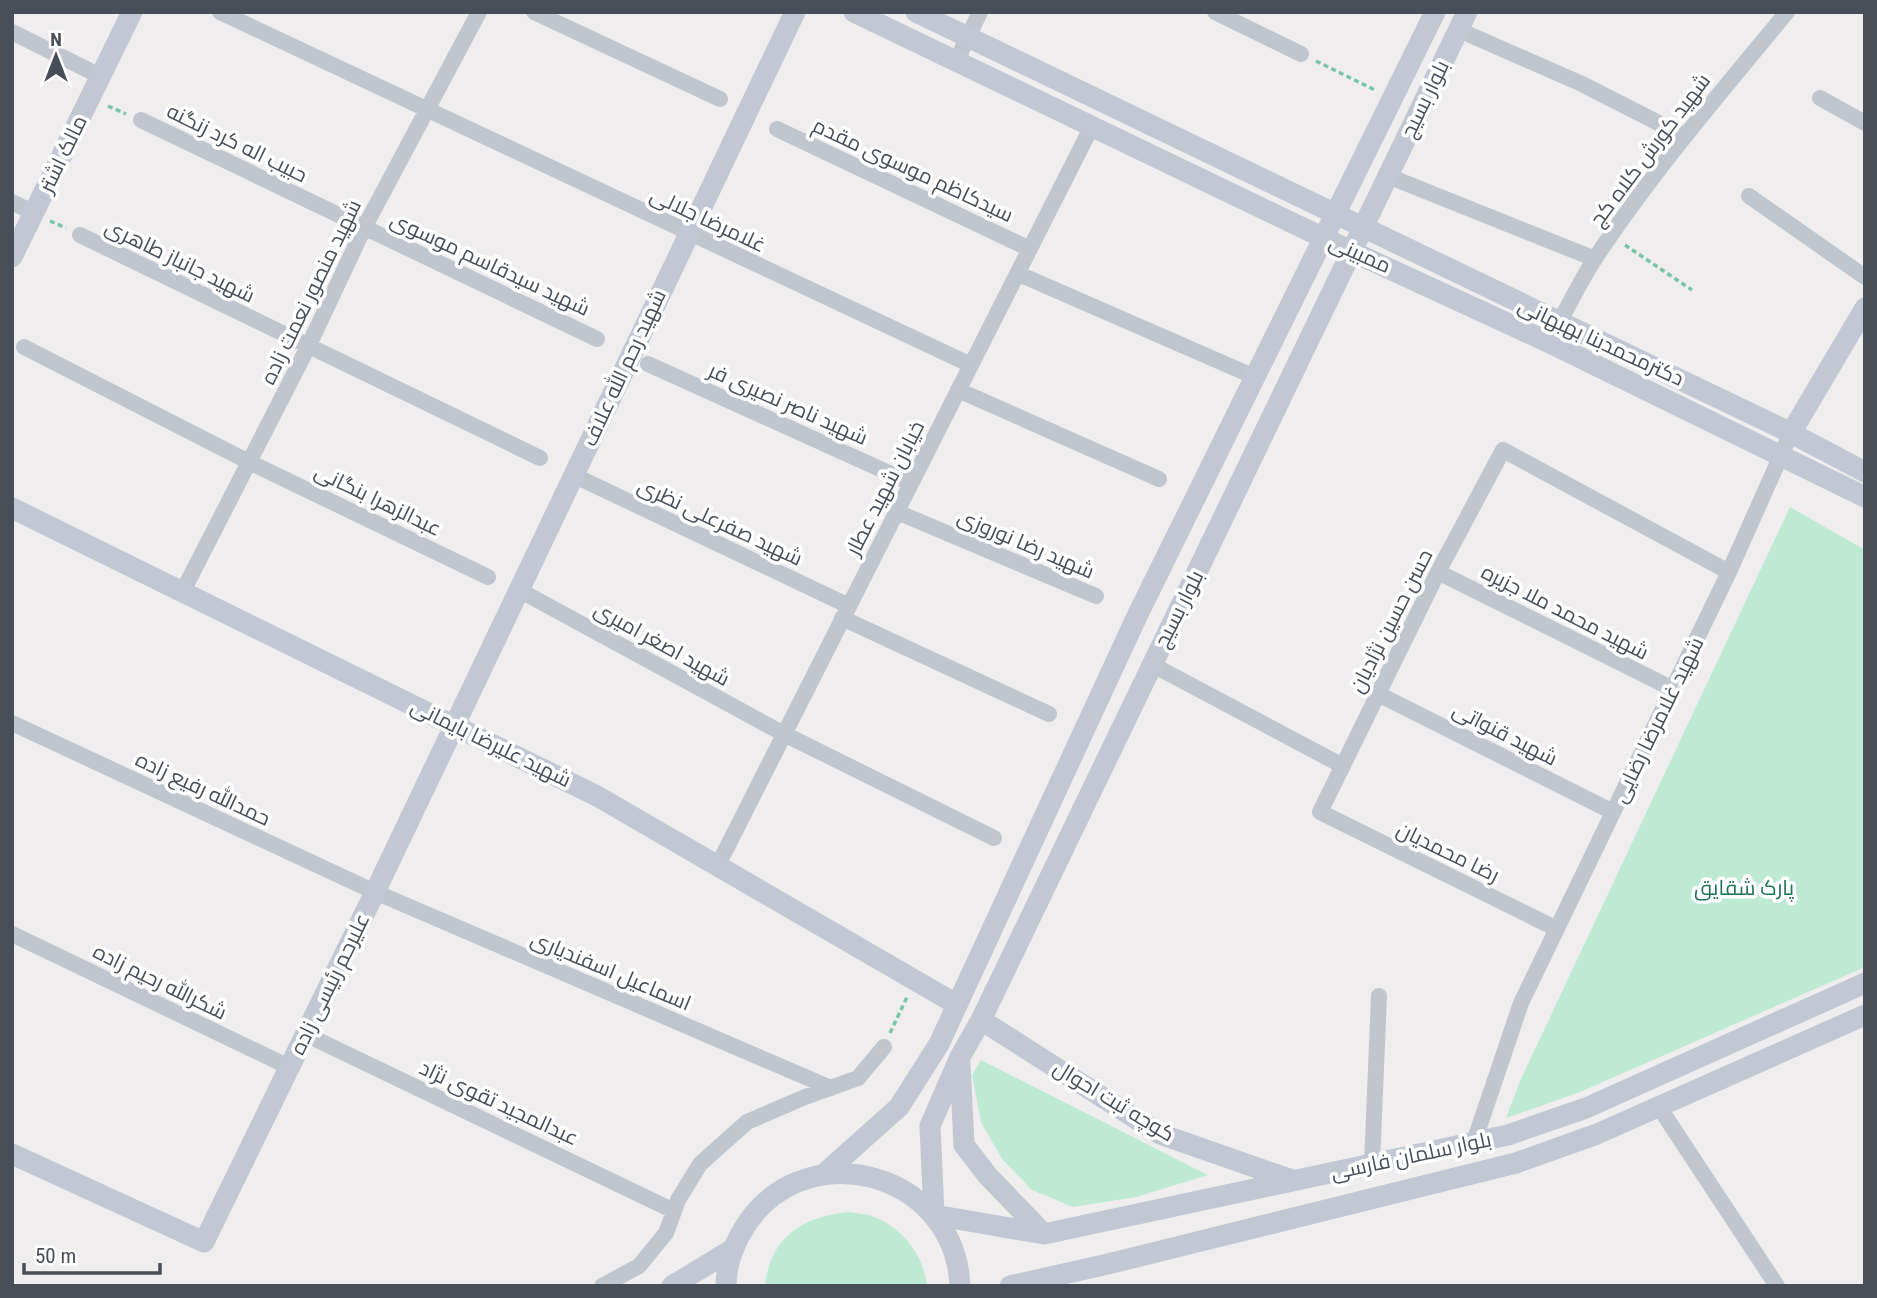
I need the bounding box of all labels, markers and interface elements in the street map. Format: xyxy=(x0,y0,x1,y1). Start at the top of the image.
north arrow xyxy=(21,21,91,91)
text: N xyxy=(50,28,62,51)
street label: بلوار بسیج xyxy=(1396,56,1456,143)
street label: شهید کورش کلاه کج xyxy=(1585,69,1717,232)
street label: حبیب اله کرد زنگنه xyxy=(163,99,311,187)
street label: مالک اشتر xyxy=(34,111,92,197)
street label: سیدکاظم موسوی مقدم xyxy=(808,113,1017,229)
street label: غلامرضا جلالی xyxy=(646,183,770,258)
street label: شهید منصور نعمت زاده xyxy=(256,196,367,389)
street label: شهید سیدقاسم موسوی xyxy=(386,207,593,323)
street label: شهید جانباز طاهری xyxy=(101,214,259,308)
street label: ممبینی xyxy=(1325,230,1394,279)
street label: شهید رحم الله علاف xyxy=(575,285,673,451)
street label: دکترمحمدبنا بهبهانی xyxy=(1514,293,1688,392)
street label: شهید ناصر نصیری فر xyxy=(703,358,871,451)
street label: خیابان شهید عطار xyxy=(840,417,930,561)
street label: عبدالزهرا بنگانی xyxy=(310,459,445,542)
street label: شهید صفرعلی نظری xyxy=(633,473,806,572)
street label: شهید رضا نوروزی xyxy=(954,504,1098,585)
street label: حسن حسین نژادیان xyxy=(1345,545,1438,697)
street label: شهید محمد ملا جزیره xyxy=(1477,559,1653,665)
street label: بلوار بسیج xyxy=(1149,566,1210,652)
street label: شهید اصغر امیری xyxy=(590,597,734,692)
street label: شهید غلامرضا رضایی xyxy=(1608,633,1709,807)
street label: شهید علیرضا بایمانی xyxy=(407,694,575,793)
street label: شهید قنواتی xyxy=(1448,697,1561,772)
street label: حمدالله رفیع زاده xyxy=(131,746,275,832)
street label: رضا محمدیان xyxy=(1392,817,1503,888)
park label: پارک شقایق xyxy=(1694,876,1794,902)
street label: علیرحم رئیسی زاده xyxy=(285,910,376,1059)
street label: اسماعیل اسفندیاری xyxy=(527,926,695,1016)
street label: شکرالله رحیم زاده xyxy=(88,937,232,1027)
street label: عبدالمجید تقوی نژاد xyxy=(415,1056,582,1151)
street label: کوچه ثبت احوال xyxy=(1048,1056,1179,1148)
street label: بلوار سلمان فارسی xyxy=(1329,1127,1494,1186)
scale bar xyxy=(24,1232,161,1276)
text: 50 m xyxy=(35,1244,76,1268)

